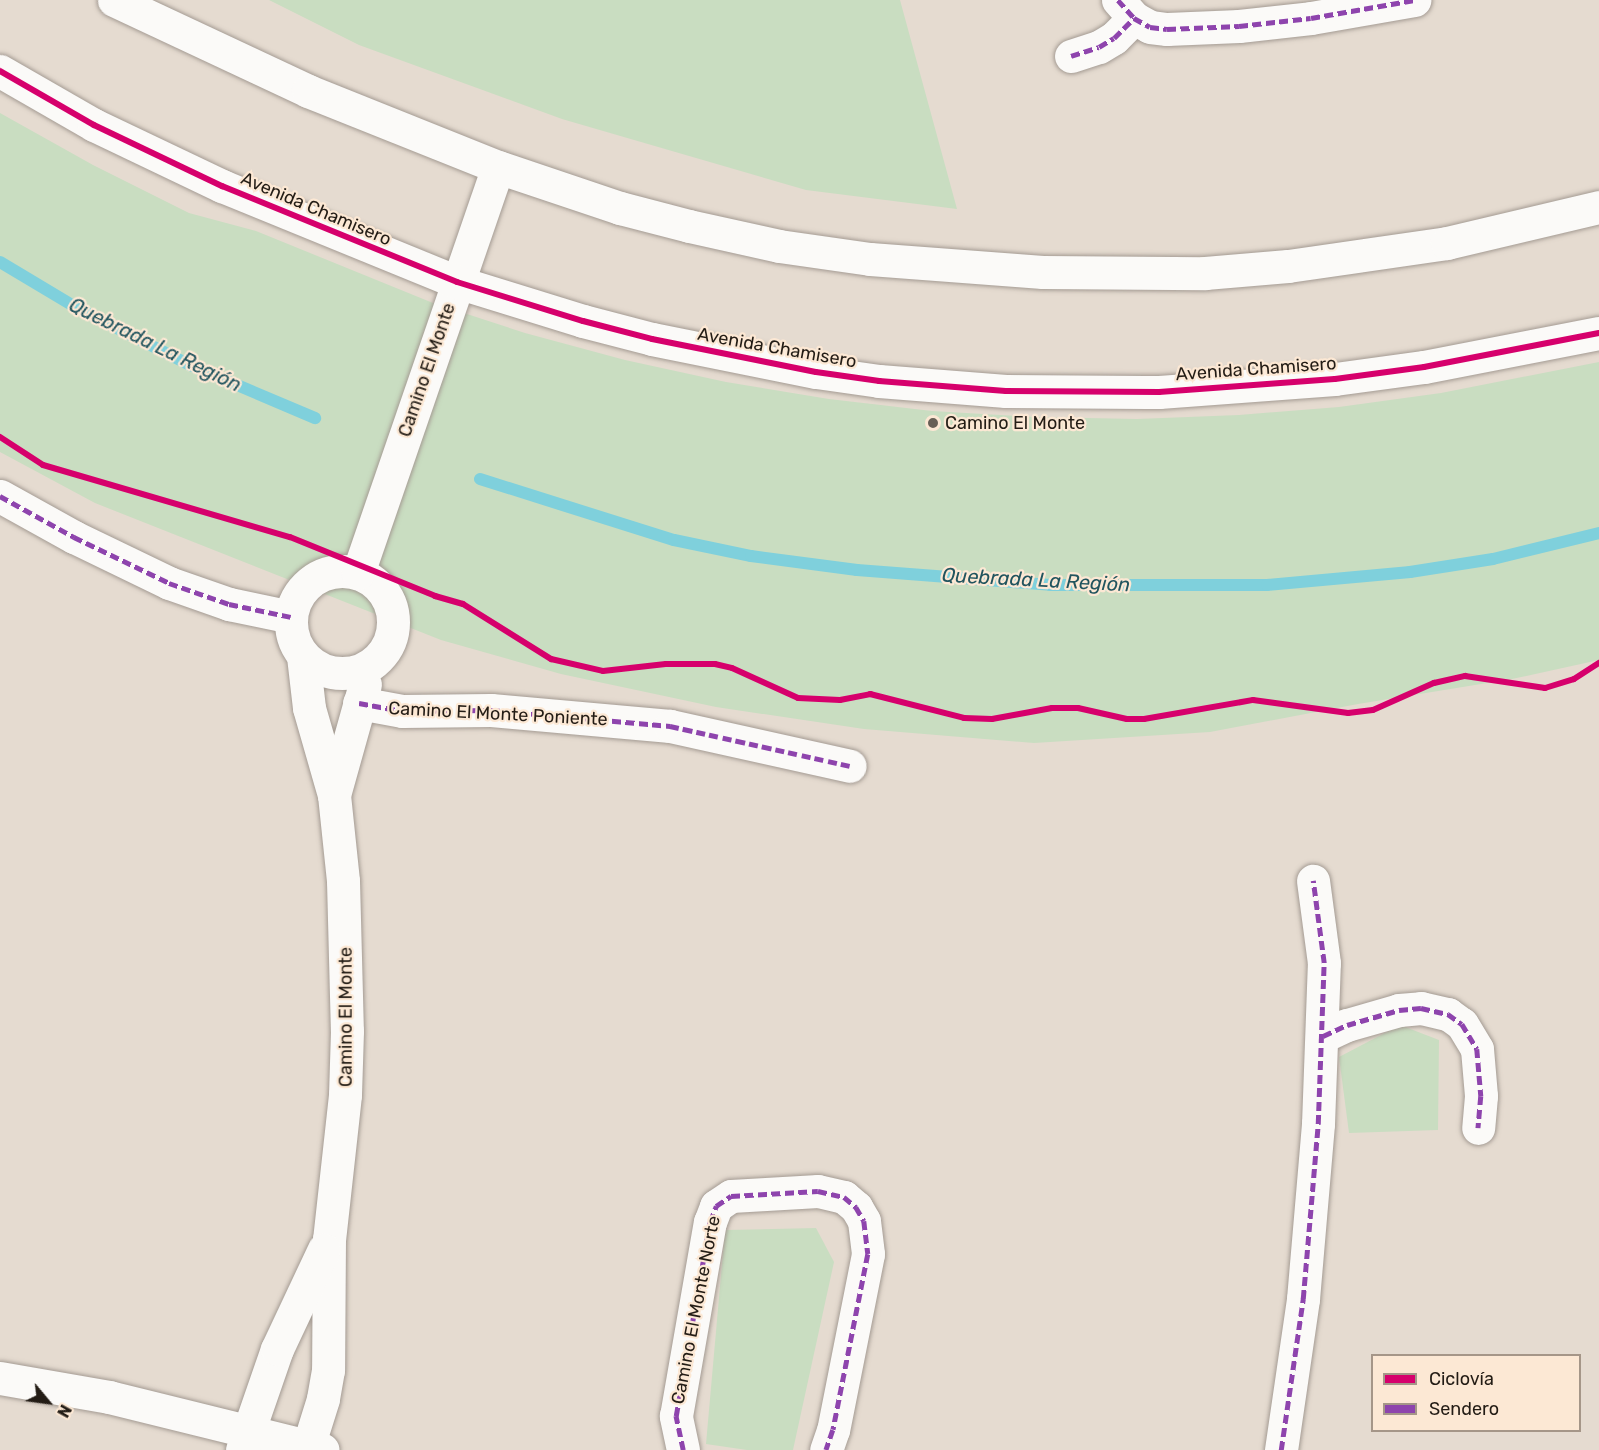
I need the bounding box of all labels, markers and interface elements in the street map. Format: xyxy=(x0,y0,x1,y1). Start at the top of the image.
street label: Avenida Chamisero xyxy=(238,168,394,250)
water label: Quebrada La Región xyxy=(65,293,245,397)
street label: Camino El Monte xyxy=(394,300,460,440)
street label: Avenida Chamisero xyxy=(696,323,858,373)
street label: Avenida Chamisero xyxy=(1175,353,1337,385)
place label: Camino El Monte xyxy=(945,412,1085,434)
marker: Camino El Monte xyxy=(926,416,940,430)
water label: Quebrada La Región xyxy=(941,563,1131,597)
street label: Camino El Monte Poniente xyxy=(388,697,608,731)
street label: Camino El Monte xyxy=(335,947,357,1087)
street label: Camino El Monte Norte xyxy=(667,1214,725,1406)
legend xyxy=(1371,1354,1581,1432)
text: Ciclovía xyxy=(1429,1368,1494,1390)
north arrow xyxy=(18,1372,78,1432)
text: Sendero xyxy=(1429,1398,1499,1420)
text: N xyxy=(53,1401,75,1421)

